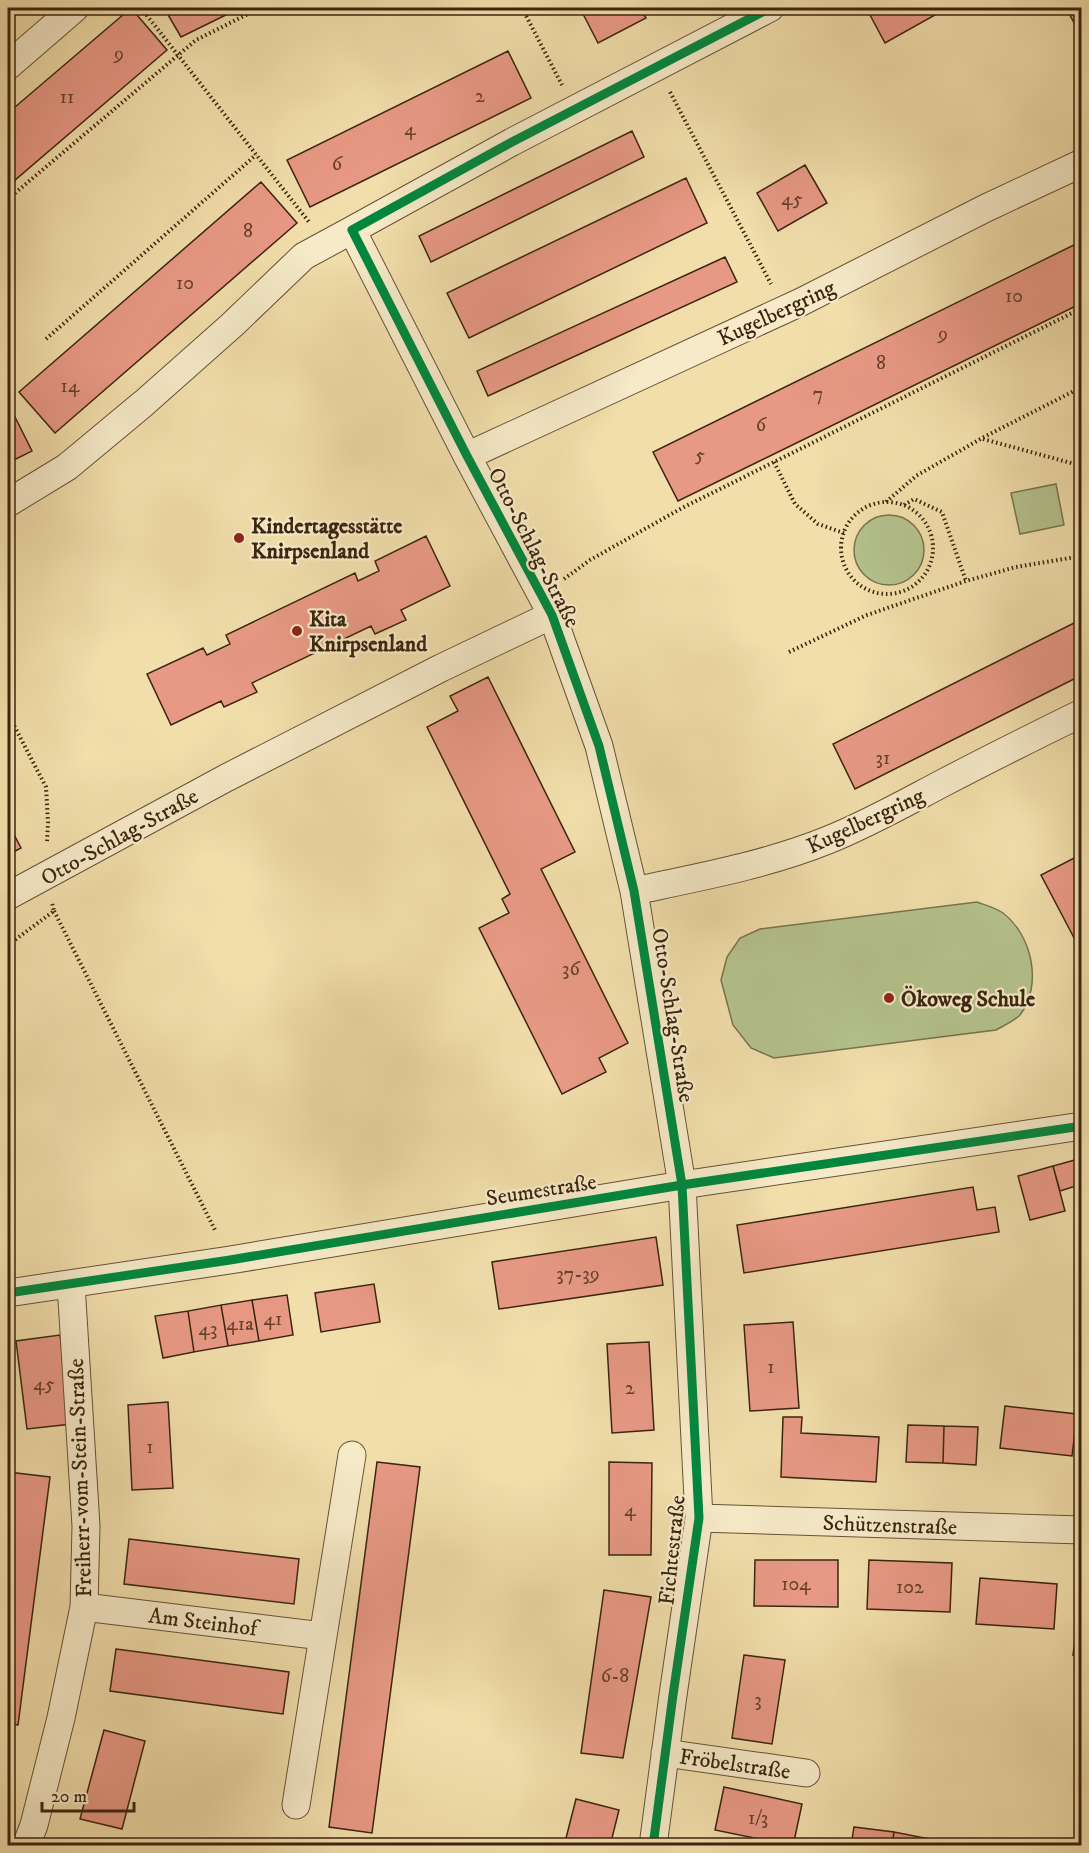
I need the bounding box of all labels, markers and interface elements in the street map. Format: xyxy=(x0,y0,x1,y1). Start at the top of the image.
house number: 9 xyxy=(113,42,124,67)
house number: 2 xyxy=(475,84,485,109)
house number: 11 xyxy=(60,85,74,110)
house number: 4 xyxy=(404,117,416,142)
house number: 6 xyxy=(332,152,343,177)
house number: 45 xyxy=(781,187,803,212)
house number: 8 xyxy=(243,219,253,244)
house number: 10 xyxy=(176,271,194,296)
street label: Kugelbergring xyxy=(714,274,840,352)
house number: 10 xyxy=(1005,284,1023,309)
house number: 9 xyxy=(937,322,948,347)
house number: 8 xyxy=(876,351,886,376)
house number: 14 xyxy=(61,374,80,399)
house number: 7 xyxy=(813,382,823,407)
house number: 6 xyxy=(756,413,767,438)
house number: 5 xyxy=(695,443,705,468)
street label: Otto-Schlag-Straße xyxy=(482,463,586,632)
place label: Kindertagesstätte Knirpsenland xyxy=(251,513,402,565)
marker: Kindertagesstätte Knirpsenland xyxy=(232,531,246,545)
place label: Kita Knirpsenland xyxy=(309,606,428,658)
marker: Kita Knirpsenland xyxy=(290,624,304,638)
house number: 31 xyxy=(876,746,890,771)
street label: Kugelbergring xyxy=(803,782,929,860)
street label: Otto-Schlag-Straße xyxy=(36,783,203,892)
street label: Otto-Schlag-Straße xyxy=(645,926,700,1104)
house number: 36 xyxy=(562,957,581,982)
place label: Ökoweg Schule xyxy=(901,985,1035,1013)
marker: Ökoweg Schule xyxy=(882,991,896,1005)
street label: Seumestraße xyxy=(484,1168,598,1213)
house number: 37-39 xyxy=(556,1262,600,1287)
house number: 41 xyxy=(264,1307,282,1332)
house number: 41a xyxy=(226,1312,254,1337)
house number: 43 xyxy=(199,1317,217,1342)
house number: 1 xyxy=(767,1355,775,1380)
street label: Freiherr-vom-Stein-Straße xyxy=(63,1358,98,1598)
house number: 45 xyxy=(33,1372,55,1397)
house number: 2 xyxy=(625,1376,635,1401)
house number: 1 xyxy=(146,1435,154,1460)
street label: Fichtestraße xyxy=(653,1494,692,1607)
house number: 4 xyxy=(624,1498,636,1523)
street label: Schützenstraße xyxy=(822,1510,958,1541)
house number: 104 xyxy=(781,1572,811,1597)
house number: 102 xyxy=(896,1575,924,1600)
street label: Am Steinhof xyxy=(147,1602,263,1643)
house number: 6-8 xyxy=(601,1664,629,1689)
house number: 3 xyxy=(754,1688,762,1713)
street label: Fröbelstraße xyxy=(678,1743,792,1786)
scale bar xyxy=(42,1775,134,1813)
text: 20 m xyxy=(51,1786,87,1808)
house number: 1/3 xyxy=(748,1806,768,1831)

